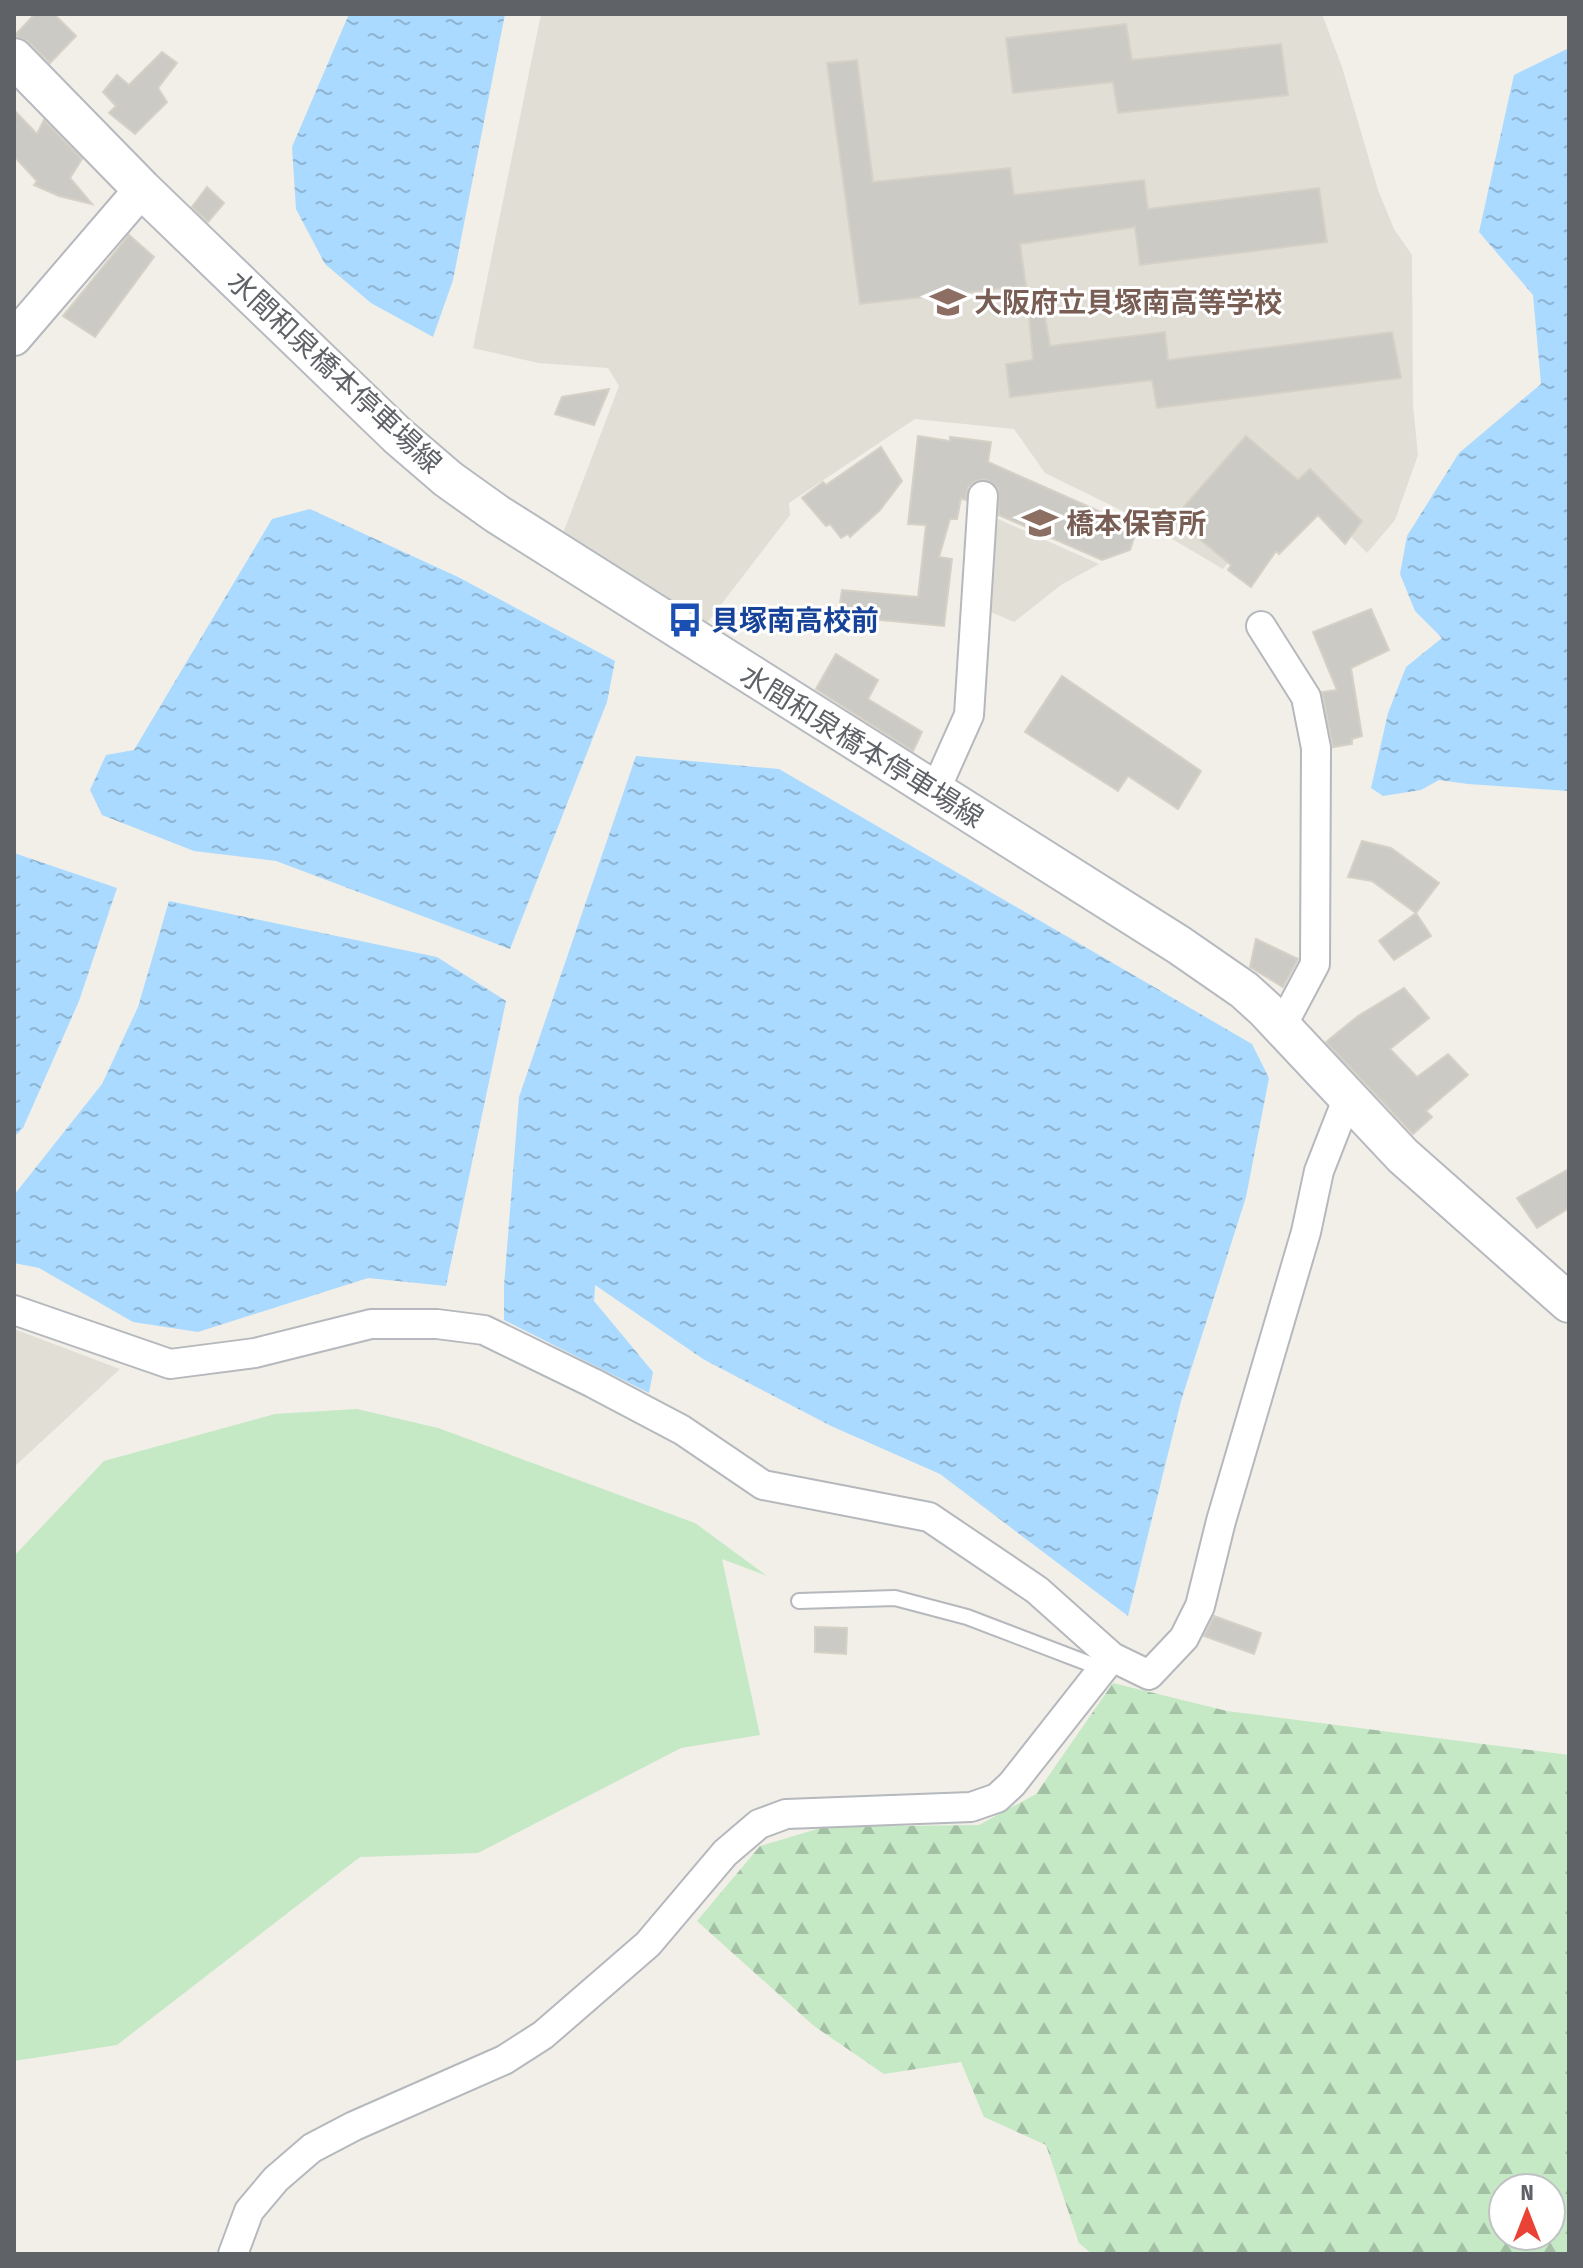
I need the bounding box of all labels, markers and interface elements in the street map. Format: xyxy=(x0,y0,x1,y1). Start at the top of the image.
street label: 水間和泉橋本停車場線 xyxy=(221,265,448,480)
school or university icon: 大阪府立貝塚南高等学校 xyxy=(929,283,967,321)
place label: 大阪府立貝塚南高等学校 xyxy=(974,286,1282,319)
school or university icon: 橋本保育所 xyxy=(1021,504,1059,542)
place label: 橋本保育所 xyxy=(1066,507,1206,540)
bus stop icon: 貝塚南高校前 xyxy=(666,601,704,639)
place label: 貝塚南高校前 xyxy=(711,604,879,637)
street label: 水間和泉橋本停車場線 xyxy=(734,658,989,835)
north arrow xyxy=(1487,2172,1567,2252)
text: N xyxy=(1520,2179,1534,2206)

